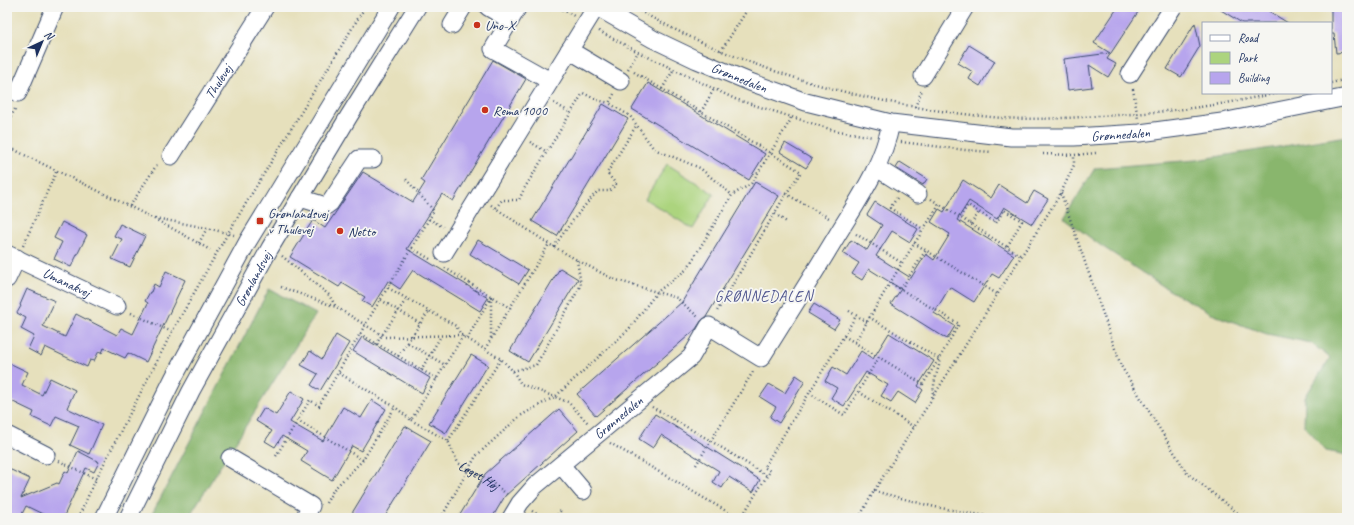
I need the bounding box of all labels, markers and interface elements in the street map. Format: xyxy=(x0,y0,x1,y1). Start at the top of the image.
place label: Uno-X xyxy=(485,17,518,34)
marker: Uno-X xyxy=(472,20,482,30)
north arrow xyxy=(22,22,62,62)
legend xyxy=(1202,22,1332,94)
text: N xyxy=(42,27,58,44)
text: Road xyxy=(1238,30,1260,46)
text: Park xyxy=(1238,50,1259,66)
street label: Grønnedalen xyxy=(709,58,770,96)
street label: Thulevej xyxy=(201,59,236,102)
text: Building xyxy=(1238,70,1270,86)
place label: Rema 1000 xyxy=(493,102,549,119)
marker: Rema 1000 xyxy=(480,105,490,115)
street label: Grønnedalen xyxy=(1091,123,1151,144)
place label: Grønlandsvej v Thulevej xyxy=(268,205,330,238)
marker: Grønlandsvej v Thulevej xyxy=(255,216,265,226)
place label: Netto xyxy=(348,223,377,240)
marker: Netto xyxy=(335,226,345,236)
street label: Grønlandsvej xyxy=(231,246,276,309)
street label: Umanakvej xyxy=(40,264,95,302)
district label: GRØNNEDALEN xyxy=(715,287,815,306)
street label: Grønnedalen xyxy=(590,392,647,442)
street label: Løget Høj xyxy=(456,457,504,495)

